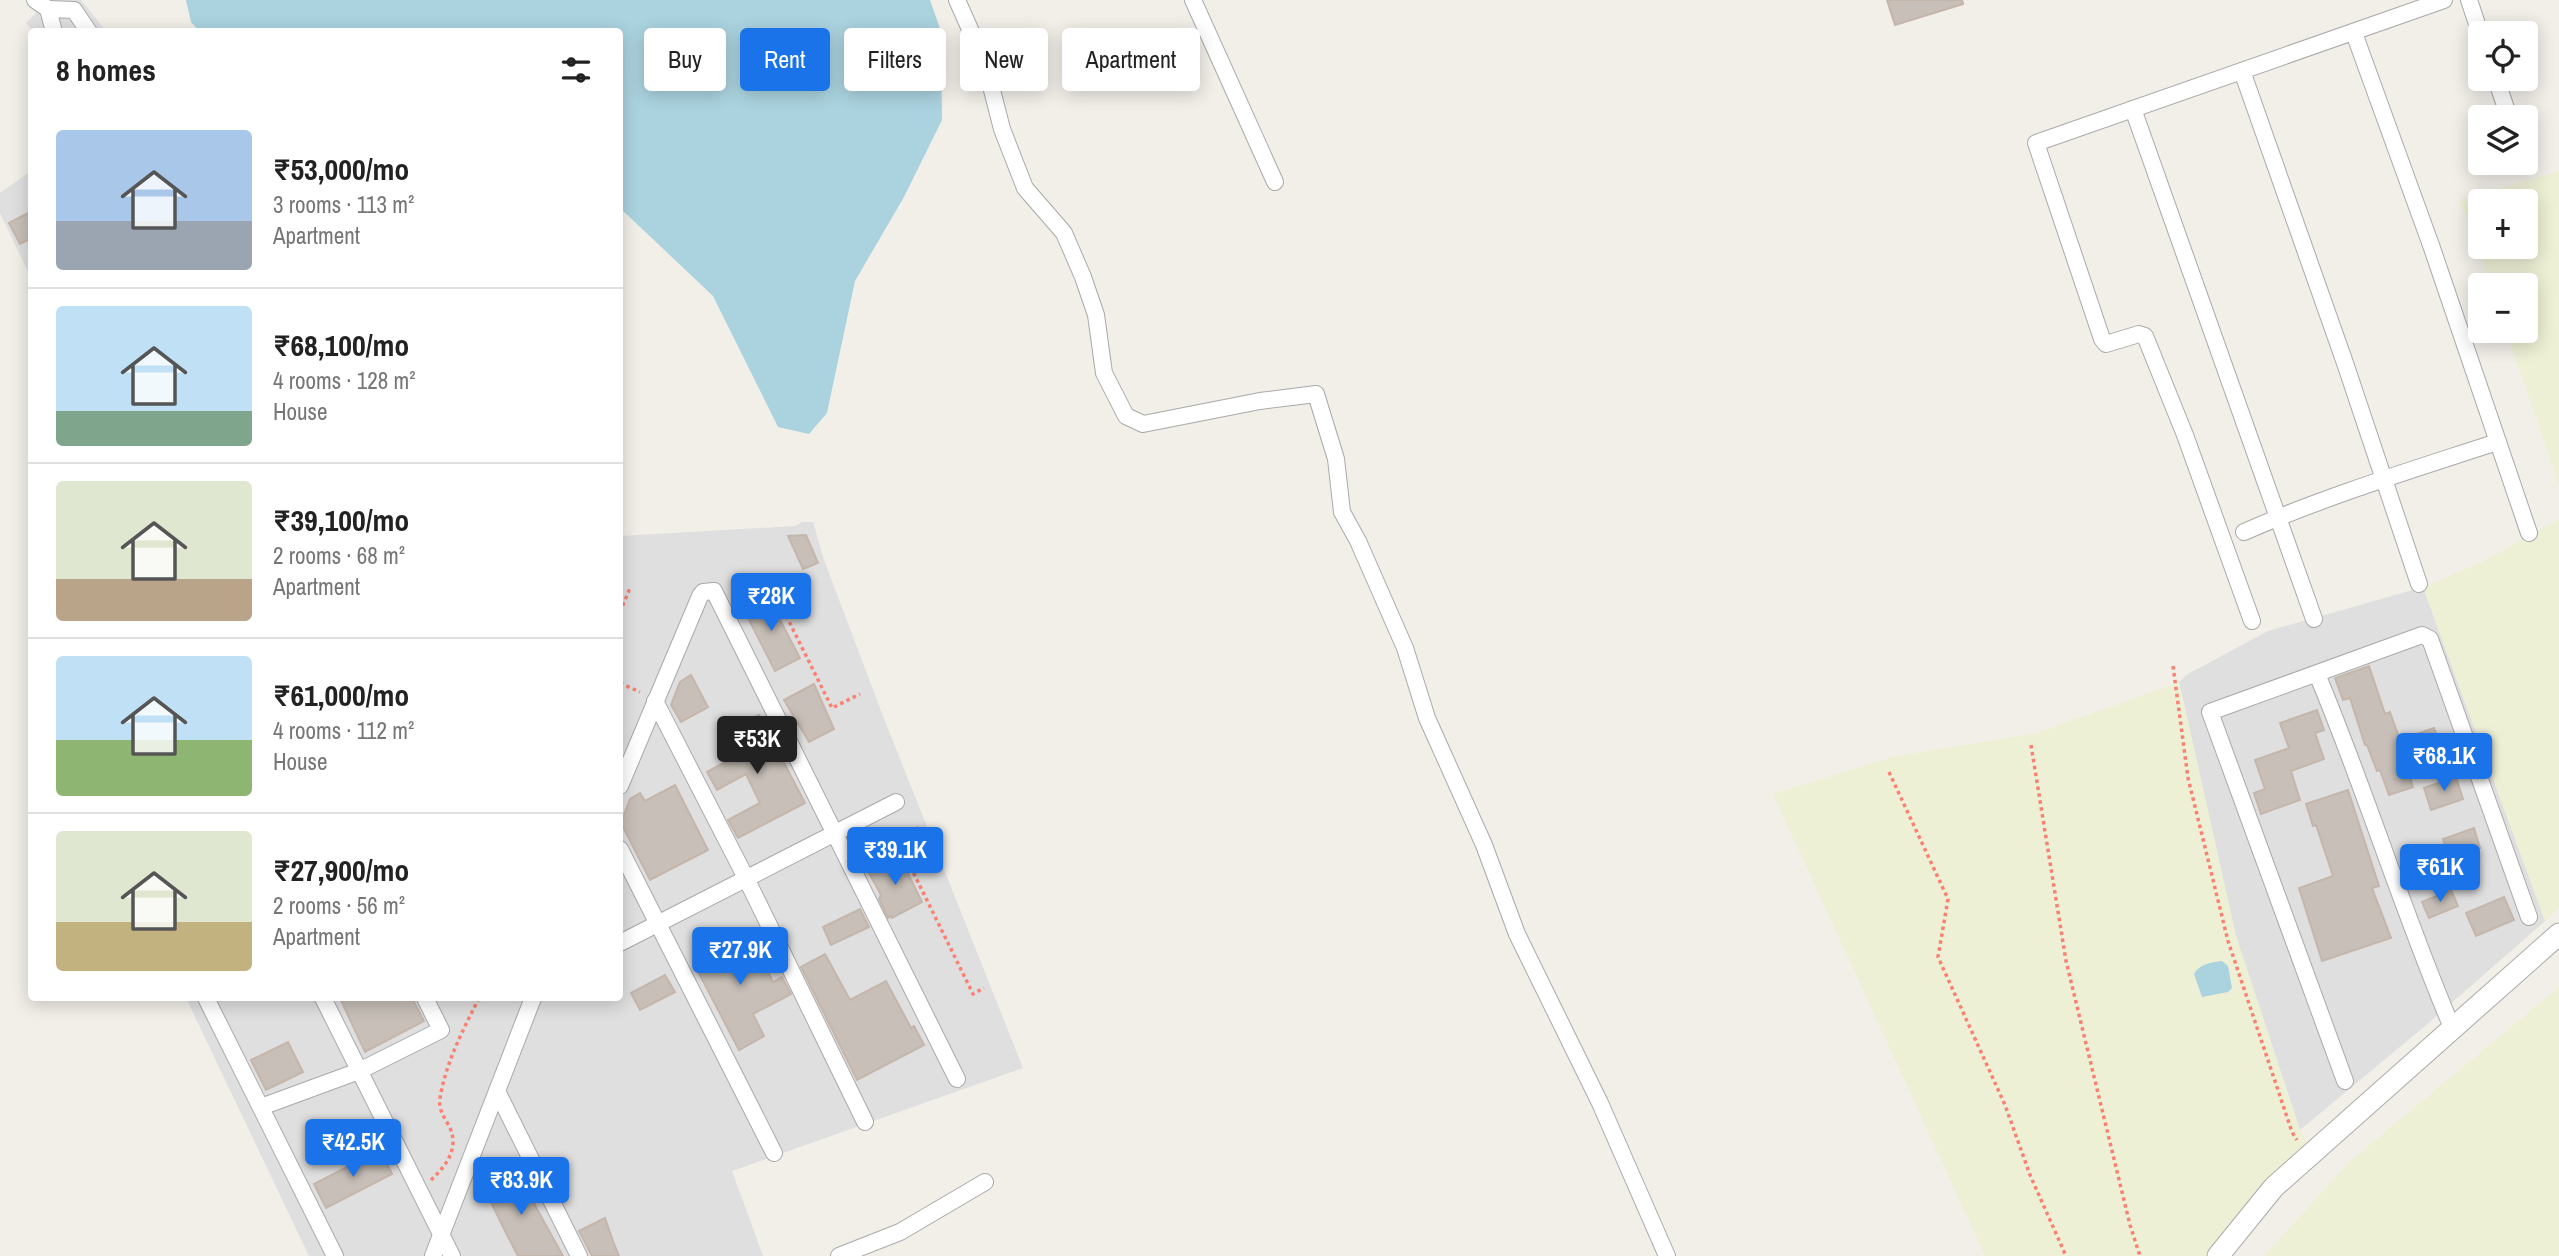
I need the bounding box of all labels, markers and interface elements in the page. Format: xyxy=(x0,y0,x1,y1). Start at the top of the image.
map controls xyxy=(2468,21,2538,343)
button: locate xyxy=(2468,21,2538,91)
chip: Buy xyxy=(644,28,726,91)
chip: Rent xyxy=(740,28,830,91)
chip: Filters xyxy=(844,28,946,91)
chip: New xyxy=(960,28,1048,91)
chip: Apartment xyxy=(1062,28,1200,91)
text: 8 homes xyxy=(56,50,156,90)
icon: filters xyxy=(557,51,595,89)
button: layers xyxy=(2468,105,2538,175)
text: ₹53,000/mo xyxy=(273,149,409,189)
icon: home xyxy=(112,158,196,242)
text: 3 rooms · 113 m² xyxy=(273,189,414,220)
button: + xyxy=(2468,189,2538,259)
text: Apartment xyxy=(273,220,360,251)
button: − xyxy=(2468,273,2538,343)
text: ₹68,100/mo xyxy=(273,325,409,365)
icon: home xyxy=(112,334,196,418)
text: 4 rooms · 128 m² xyxy=(273,365,416,396)
text: House xyxy=(273,396,328,427)
text: ₹39,100/mo xyxy=(273,500,409,540)
icon: home xyxy=(112,509,196,593)
text: 2 rooms · 68 m² xyxy=(273,540,405,571)
text: Apartment xyxy=(273,571,360,602)
pin: ₹28K xyxy=(730,574,812,633)
text: ₹28K xyxy=(747,580,795,611)
text: ₹61,000/mo xyxy=(273,675,409,715)
icon: home xyxy=(112,684,196,768)
text: 4 rooms · 112 m² xyxy=(273,715,414,746)
pin: ₹53K xyxy=(716,716,798,776)
text: ₹53K xyxy=(733,723,781,754)
pin: ₹68.1K xyxy=(2387,734,2501,793)
text: ₹68.1K xyxy=(2412,740,2476,771)
text: House xyxy=(273,746,328,777)
pin: ₹39.1K xyxy=(838,828,952,887)
text: ₹39.1K xyxy=(863,834,927,865)
pin: ₹61K xyxy=(2399,844,2481,904)
text: ₹27,900/mo xyxy=(273,850,409,890)
text: ₹61K xyxy=(2416,851,2464,882)
icon: home xyxy=(112,859,196,943)
text: 2 rooms · 56 m² xyxy=(273,890,405,921)
text: Apartment xyxy=(273,921,360,952)
pin: ₹27.9K xyxy=(683,928,797,987)
text: ₹27.9K xyxy=(708,934,772,965)
pin: ₹42.5K xyxy=(296,1120,410,1179)
text: ₹42.5K xyxy=(321,1126,385,1157)
pin: ₹83.9K xyxy=(464,1158,578,1217)
text: ₹83.9K xyxy=(489,1164,553,1195)

